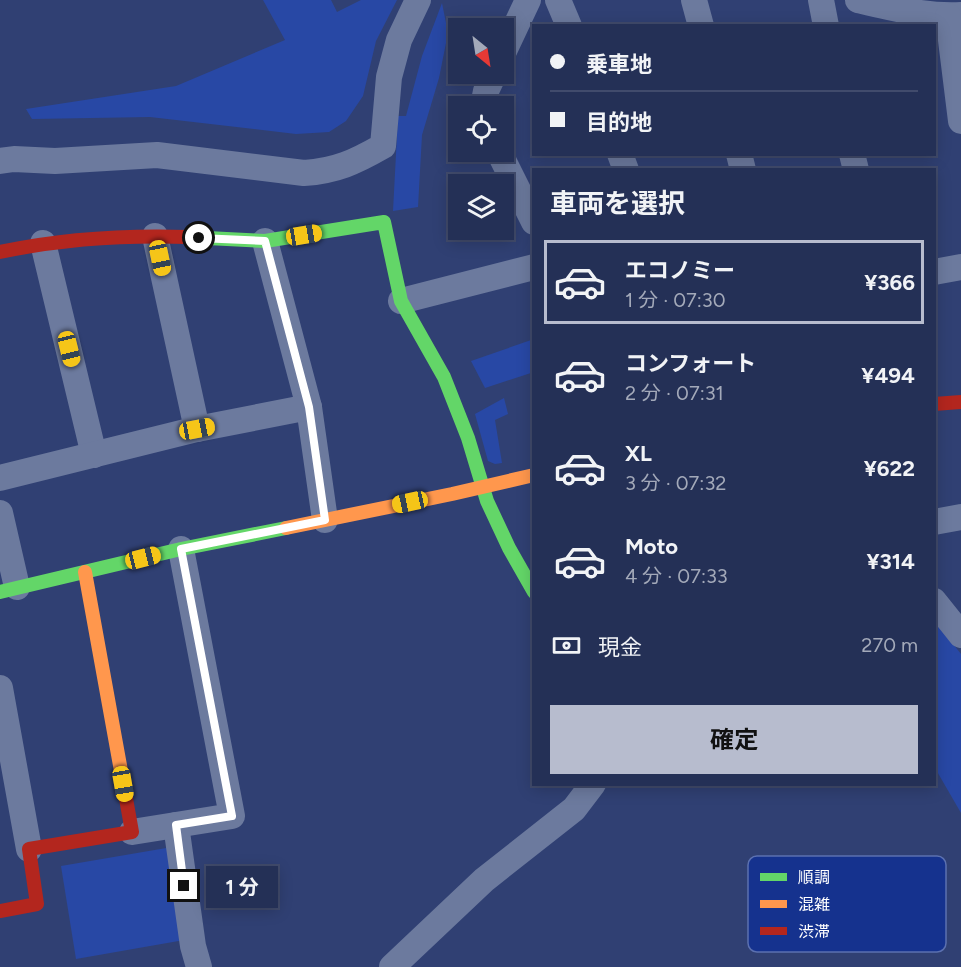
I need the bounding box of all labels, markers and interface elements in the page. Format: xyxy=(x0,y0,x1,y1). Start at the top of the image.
north arrow xyxy=(448,18,514,84)
map controls xyxy=(448,18,514,240)
text: 乗車地 xyxy=(586,51,652,78)
button: locate xyxy=(448,96,514,162)
text: 目的地 xyxy=(586,109,652,136)
button: layers xyxy=(448,174,514,240)
text: 車両を選択 xyxy=(550,187,685,220)
car xyxy=(285,223,323,247)
route start xyxy=(185,224,212,251)
car xyxy=(147,239,173,277)
icon: car xyxy=(553,255,607,309)
text: エコノミー xyxy=(625,257,735,284)
text: ¥366 xyxy=(864,269,915,296)
text: 1 分 · 07:30 xyxy=(625,288,725,312)
car xyxy=(56,329,82,369)
icon: car xyxy=(553,348,607,402)
text: コンフォート xyxy=(625,350,756,377)
text: ¥494 xyxy=(861,362,915,389)
text: 2 分 · 07:31 xyxy=(625,381,724,405)
car xyxy=(178,417,216,441)
text: XL xyxy=(625,440,652,467)
icon: car xyxy=(553,441,607,495)
text: ¥622 xyxy=(864,455,915,482)
text: 3 分 · 07:32 xyxy=(625,471,726,495)
car xyxy=(391,489,429,515)
text: Moto xyxy=(625,533,678,560)
icon: car xyxy=(553,534,607,588)
car xyxy=(123,545,163,571)
text: ¥314 xyxy=(866,548,915,575)
text: 4 分 · 07:33 xyxy=(625,564,728,588)
icon: cash xyxy=(550,629,583,662)
text: 270 m xyxy=(861,633,918,657)
text: 現金 xyxy=(598,634,642,661)
button: 確定 xyxy=(550,705,918,774)
car xyxy=(111,765,135,803)
legend xyxy=(748,856,946,952)
callout: 1 分 xyxy=(205,865,277,907)
text: 順調 xyxy=(798,868,830,887)
route end xyxy=(170,872,197,899)
text: 1 分 xyxy=(225,875,259,899)
text: 混雑 xyxy=(798,895,830,914)
text: 渋滞 xyxy=(798,922,830,941)

